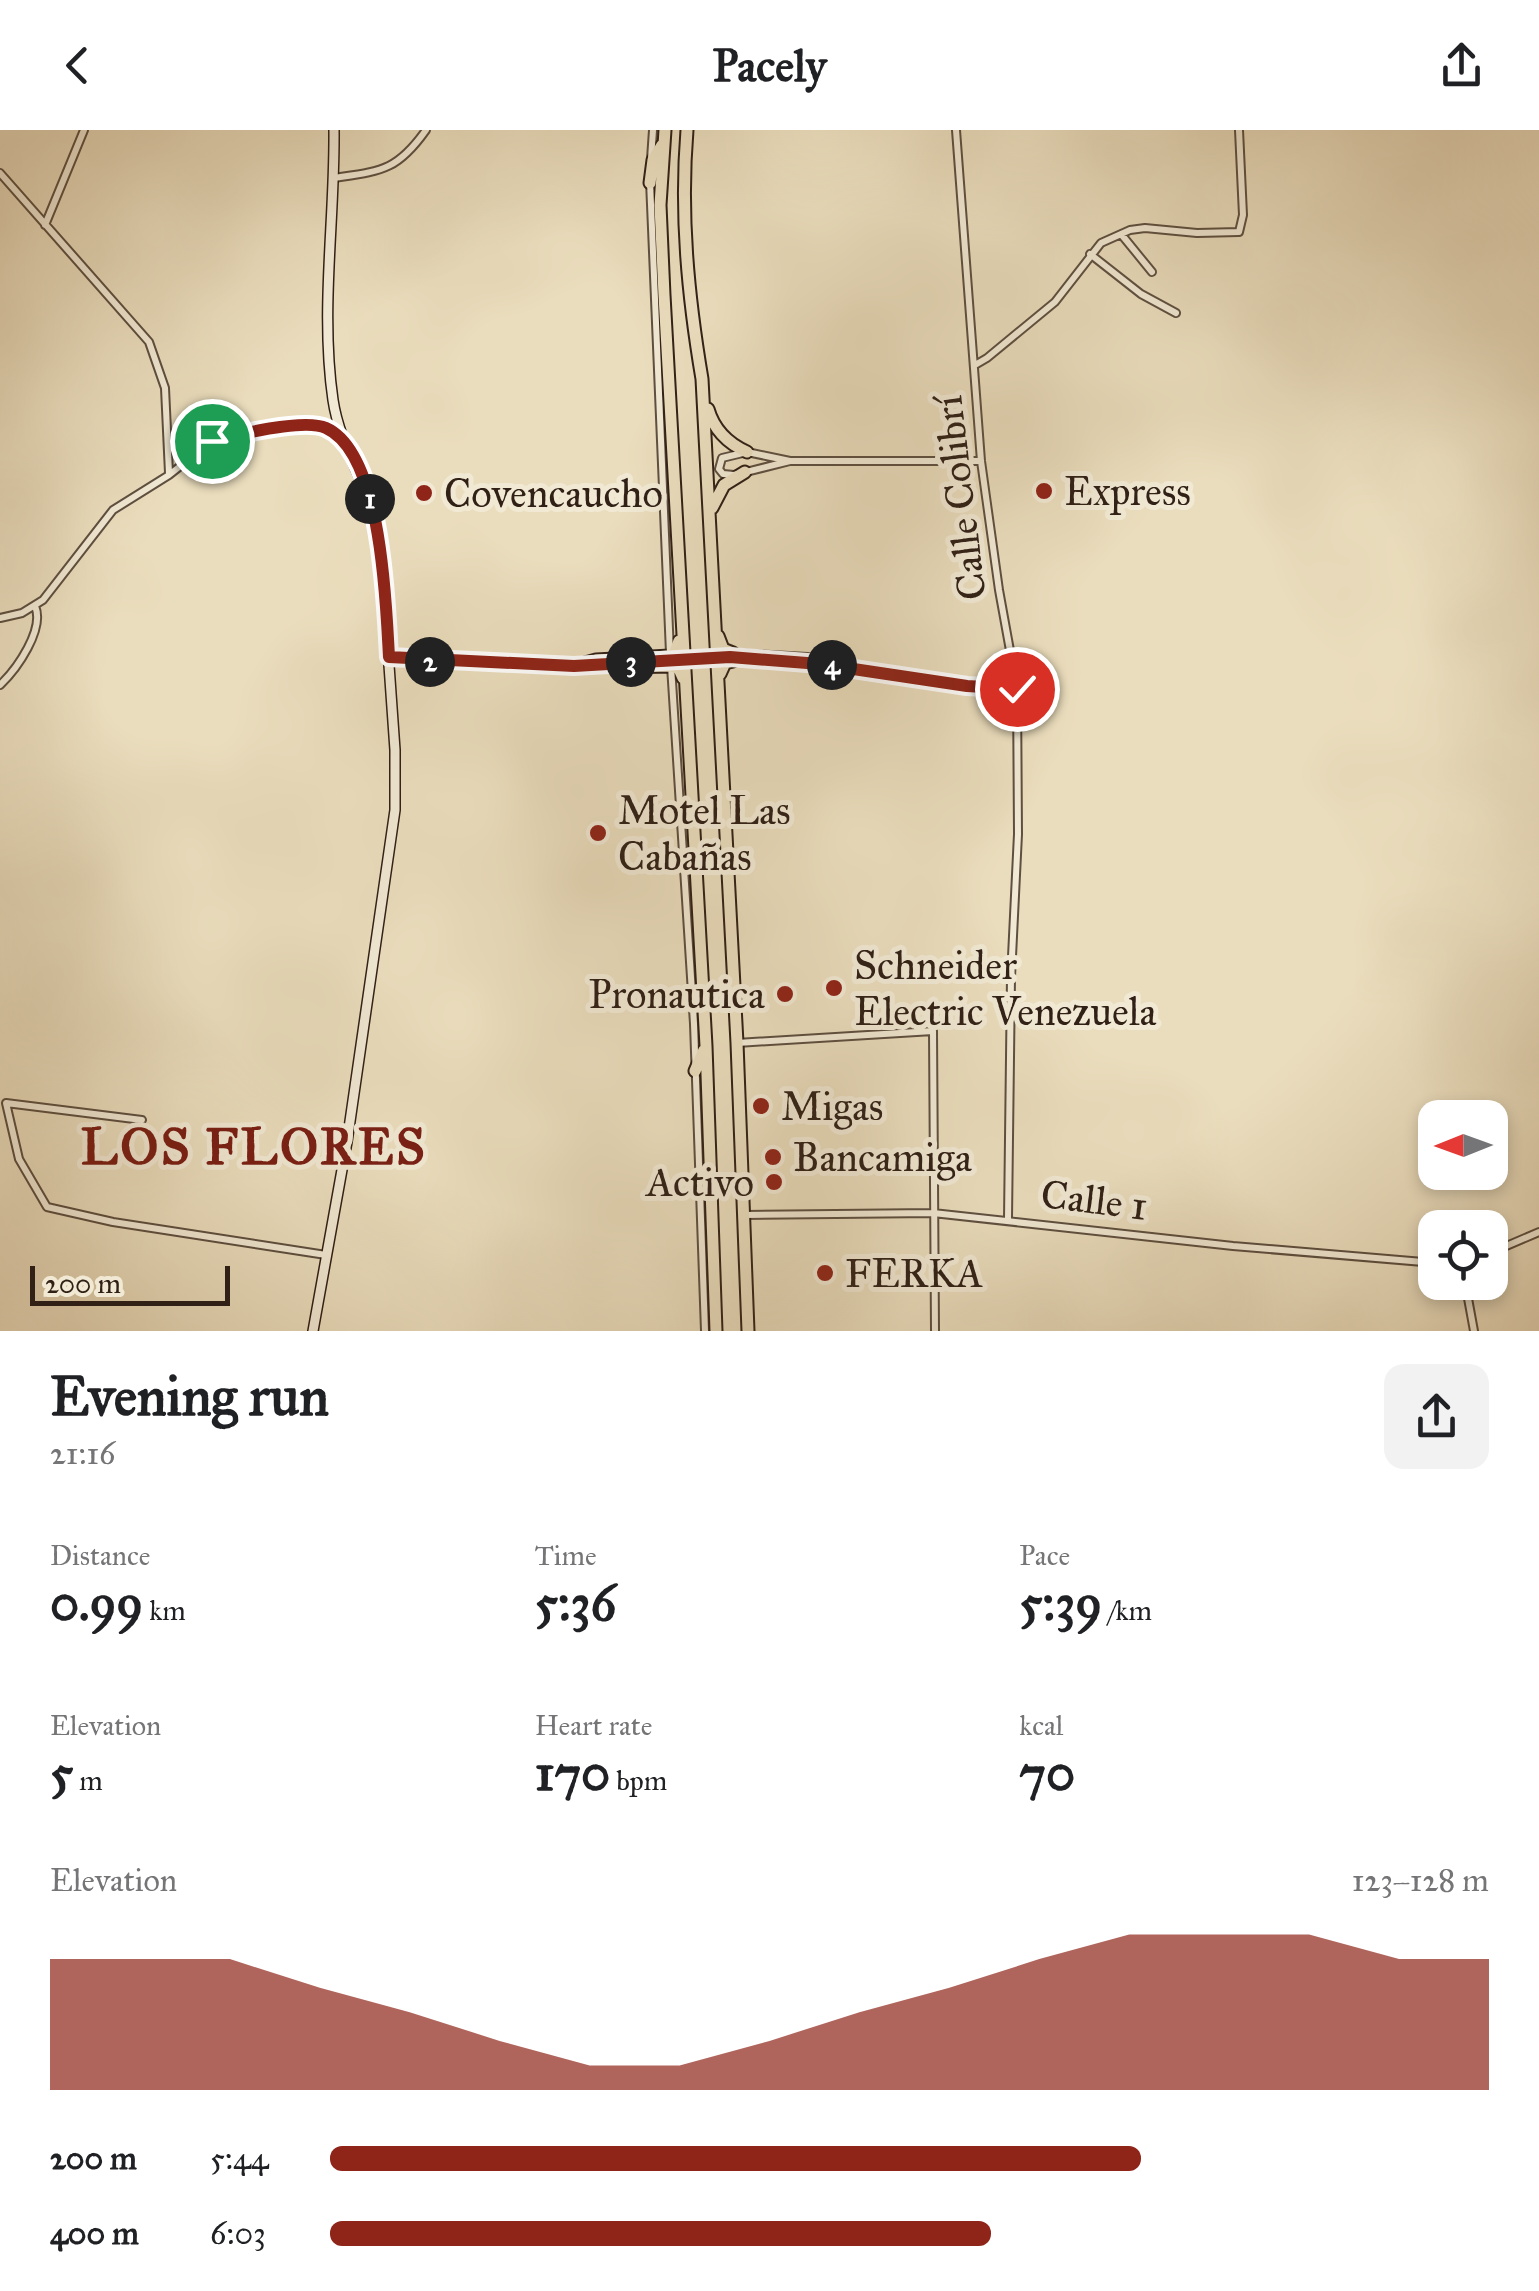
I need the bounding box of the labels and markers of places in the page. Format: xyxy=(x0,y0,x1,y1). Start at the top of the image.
pin xyxy=(170,399,255,484)
place label: Express xyxy=(1064,467,1191,516)
place label: Covencaucho xyxy=(444,469,663,518)
pin: 1 xyxy=(345,474,395,524)
marker: Express xyxy=(1033,480,1055,502)
marker: Covencaucho xyxy=(413,482,435,504)
pin: 2 xyxy=(405,637,455,687)
pin: 3 xyxy=(606,637,656,687)
pin: 4 xyxy=(807,640,857,690)
pin xyxy=(975,647,1060,732)
place label: Motel Las Cabañas xyxy=(618,786,791,881)
marker: Motel Las Cabañas xyxy=(587,822,609,844)
place label: Schneider Electric Venezuela xyxy=(854,941,1157,1036)
place label: Pronautica xyxy=(588,970,765,1019)
marker: Schneider Electric Venezuela xyxy=(823,977,845,999)
marker: Pronautica xyxy=(774,983,796,1005)
place label: Migas xyxy=(781,1082,883,1131)
marker: Migas xyxy=(750,1095,772,1117)
place label: Bancamiga xyxy=(793,1133,972,1182)
marker: Bancamiga xyxy=(762,1146,784,1168)
place label: Activo xyxy=(644,1158,754,1207)
marker: Activo xyxy=(763,1171,785,1193)
place label: FERKA xyxy=(845,1249,983,1298)
marker: FERKA xyxy=(814,1262,836,1284)

